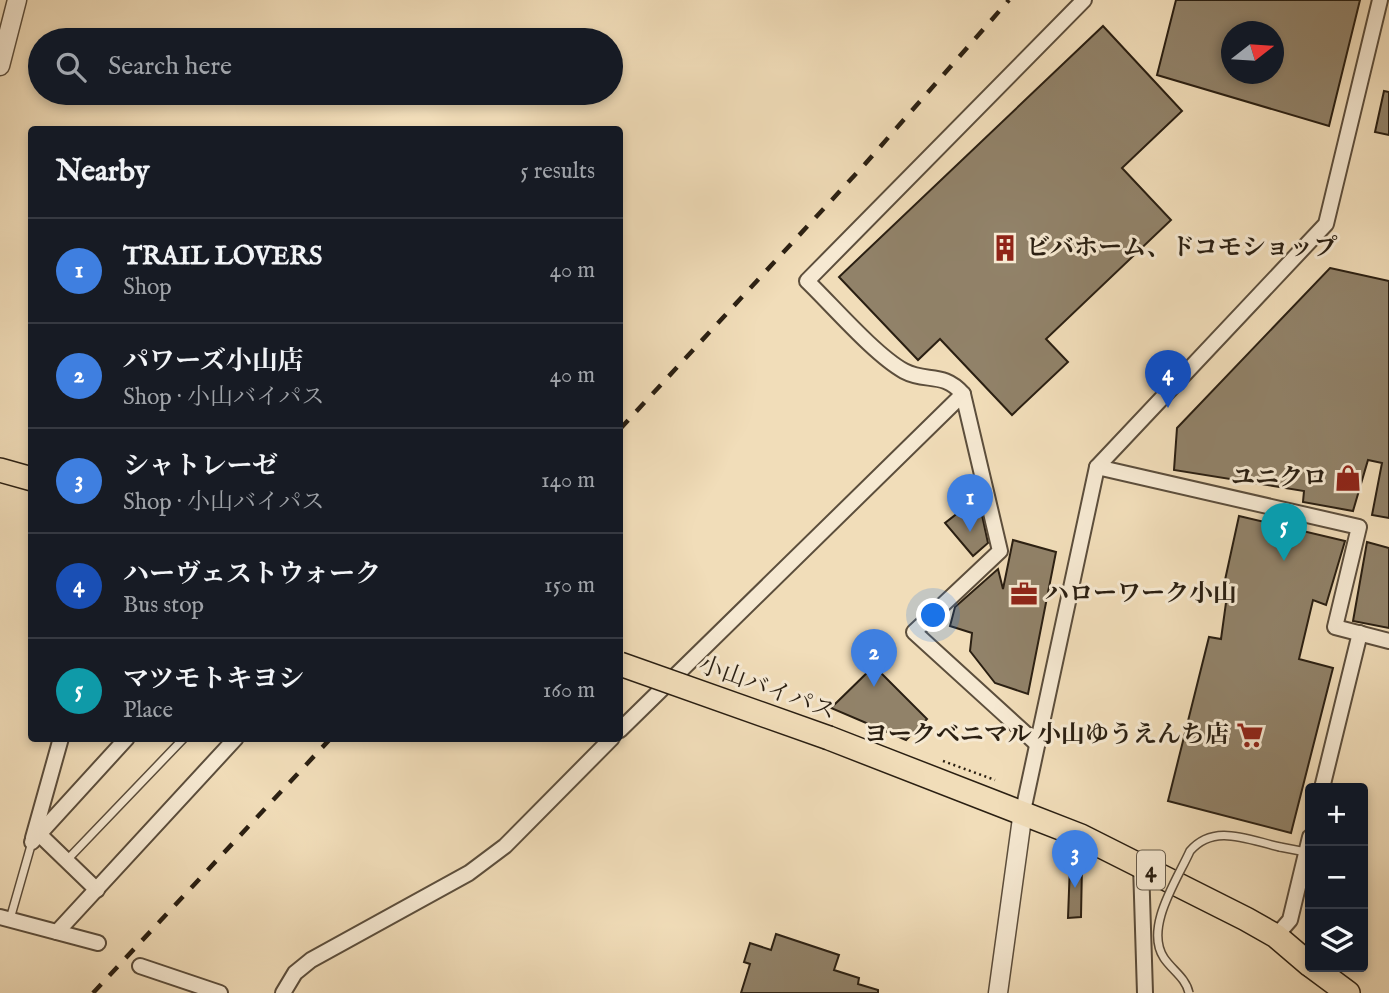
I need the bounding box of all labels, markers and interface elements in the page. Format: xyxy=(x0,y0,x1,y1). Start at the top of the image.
north arrow xyxy=(1221,21,1284,84)
search box xyxy=(28,28,623,105)
icon: search xyxy=(52,48,90,86)
text: Search here xyxy=(108,50,232,83)
text: Nearby xyxy=(56,153,149,191)
text: 5 results xyxy=(520,157,595,186)
building icon: ビバホーム、ドコモショップ xyxy=(990,233,1020,263)
place label: ビバホーム、ドコモショップ xyxy=(1026,233,1338,264)
text: TRAIL LOVERS xyxy=(123,240,322,273)
text: 1 xyxy=(75,256,83,285)
text: 40 m xyxy=(550,256,595,285)
text: Shop xyxy=(123,273,172,302)
text: パワーズ小山店 xyxy=(123,345,304,378)
pin: 4 xyxy=(1145,350,1191,408)
text: 2 xyxy=(74,361,84,390)
text: 40 m xyxy=(550,361,595,390)
text: Shop · 小山バイパス xyxy=(123,383,324,412)
text: シャトレーゼ xyxy=(123,450,278,483)
place label: ユニクロ xyxy=(1231,463,1327,494)
shop icon: ユニクロ xyxy=(1333,463,1363,493)
text: 3 xyxy=(75,466,83,495)
text: 140 m xyxy=(541,466,595,495)
pin: 1 xyxy=(947,474,993,532)
text: Shop · 小山バイパス xyxy=(123,488,324,517)
pin: 5 xyxy=(1261,503,1307,561)
text: ハーヴェストウォーク xyxy=(123,558,381,591)
text: 4 xyxy=(73,571,85,600)
text: 150 m xyxy=(544,571,595,600)
office icon: ハローワーク小山 xyxy=(1009,579,1039,609)
place label: ハローワーク小山 xyxy=(1045,579,1237,610)
text: Bus stop xyxy=(123,591,204,620)
your location xyxy=(916,598,950,632)
pin: 2 xyxy=(851,629,897,687)
street label: 小山バイパス xyxy=(694,650,840,728)
text: マツモトキヨシ xyxy=(123,663,304,696)
text: 5 xyxy=(75,676,83,705)
text: 160 m xyxy=(543,676,595,705)
text: Place xyxy=(123,696,173,725)
place label: ヨークベニマル 小山ゆうえんち店 xyxy=(864,720,1229,751)
supermarket icon: ヨークベニマル 小山ゆうえんち店 xyxy=(1235,720,1265,750)
map controls xyxy=(1305,783,1368,972)
button: + xyxy=(1305,783,1368,846)
pin: 3 xyxy=(1052,830,1098,888)
button: − xyxy=(1305,846,1368,909)
road number: 4 xyxy=(1137,850,1165,890)
button: layers xyxy=(1305,909,1368,972)

